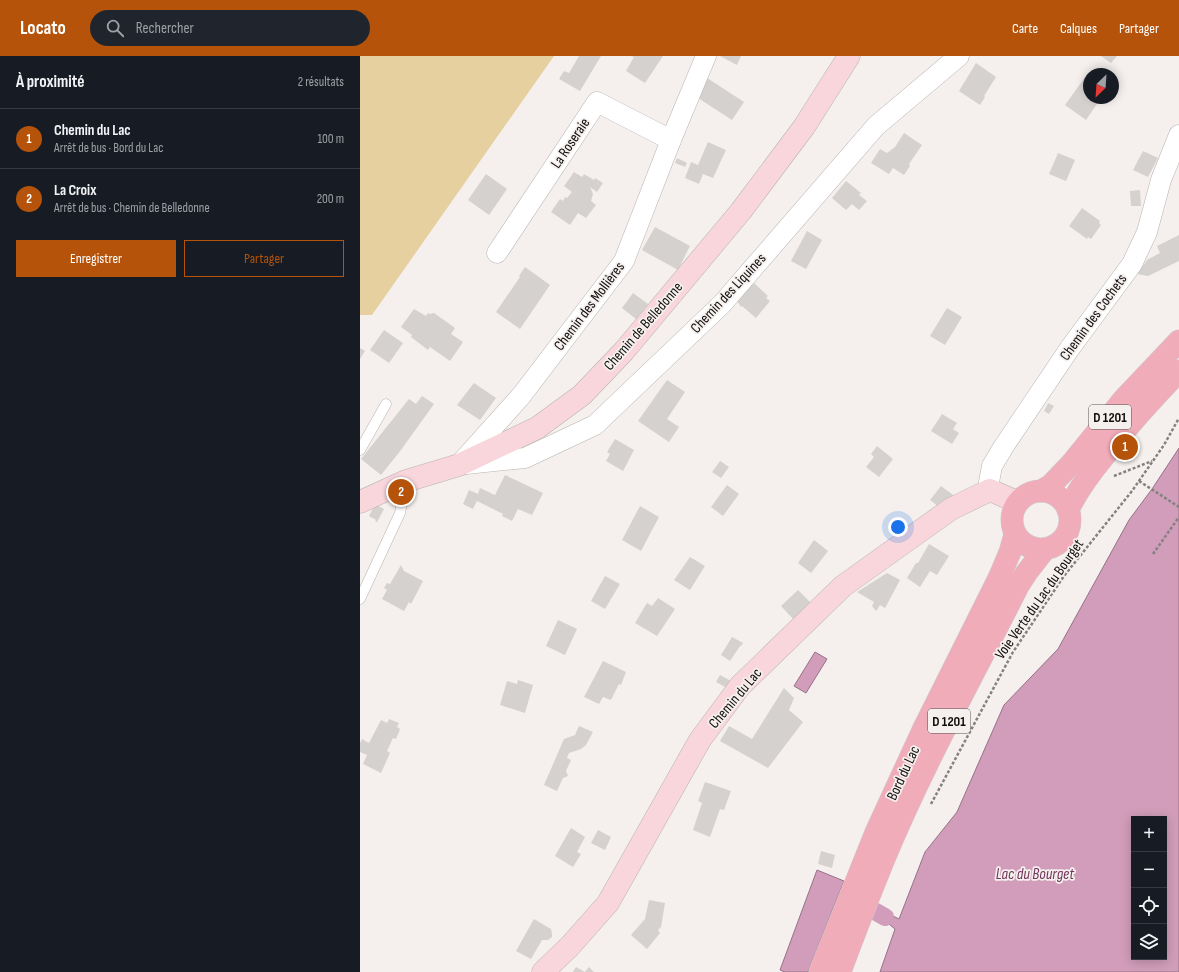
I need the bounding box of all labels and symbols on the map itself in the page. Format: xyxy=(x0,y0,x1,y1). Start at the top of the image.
north arrow xyxy=(1083,68,1119,104)
street label: La Roseraie xyxy=(547,114,594,172)
street label: Chemin des Liquines xyxy=(686,249,770,337)
street label: Chemin des Mollières xyxy=(550,258,629,354)
street label: Chemin des Cochets xyxy=(1056,270,1131,364)
street label: Chemin de Belledonne xyxy=(600,278,687,375)
road number: D 1201 xyxy=(1089,405,1131,429)
pin: 1 xyxy=(1112,432,1138,462)
pin: 2 xyxy=(388,477,414,507)
your location xyxy=(888,517,908,537)
street label: Voie Verte du Lac du Bourget xyxy=(991,535,1088,663)
street label: Chemin du Lac xyxy=(705,664,766,732)
road number: D 1201 xyxy=(928,709,970,733)
street label: Bord du Lac xyxy=(883,743,924,803)
water label: Lac du Bourget xyxy=(996,865,1075,884)

